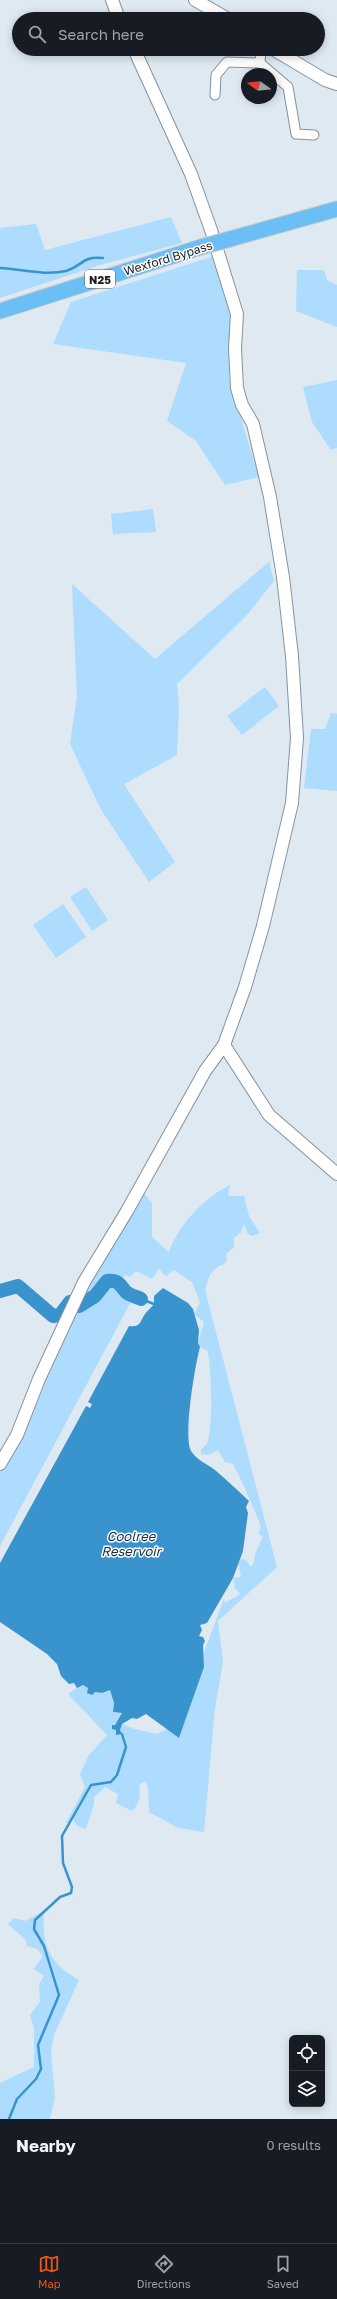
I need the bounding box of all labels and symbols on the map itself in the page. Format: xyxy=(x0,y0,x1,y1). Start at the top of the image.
north arrow xyxy=(241,68,277,104)
street label: Wexford Bypass xyxy=(122,237,214,279)
road number: N25 xyxy=(85,270,115,288)
water label: Coolree Reservoir xyxy=(101,1528,163,1559)

